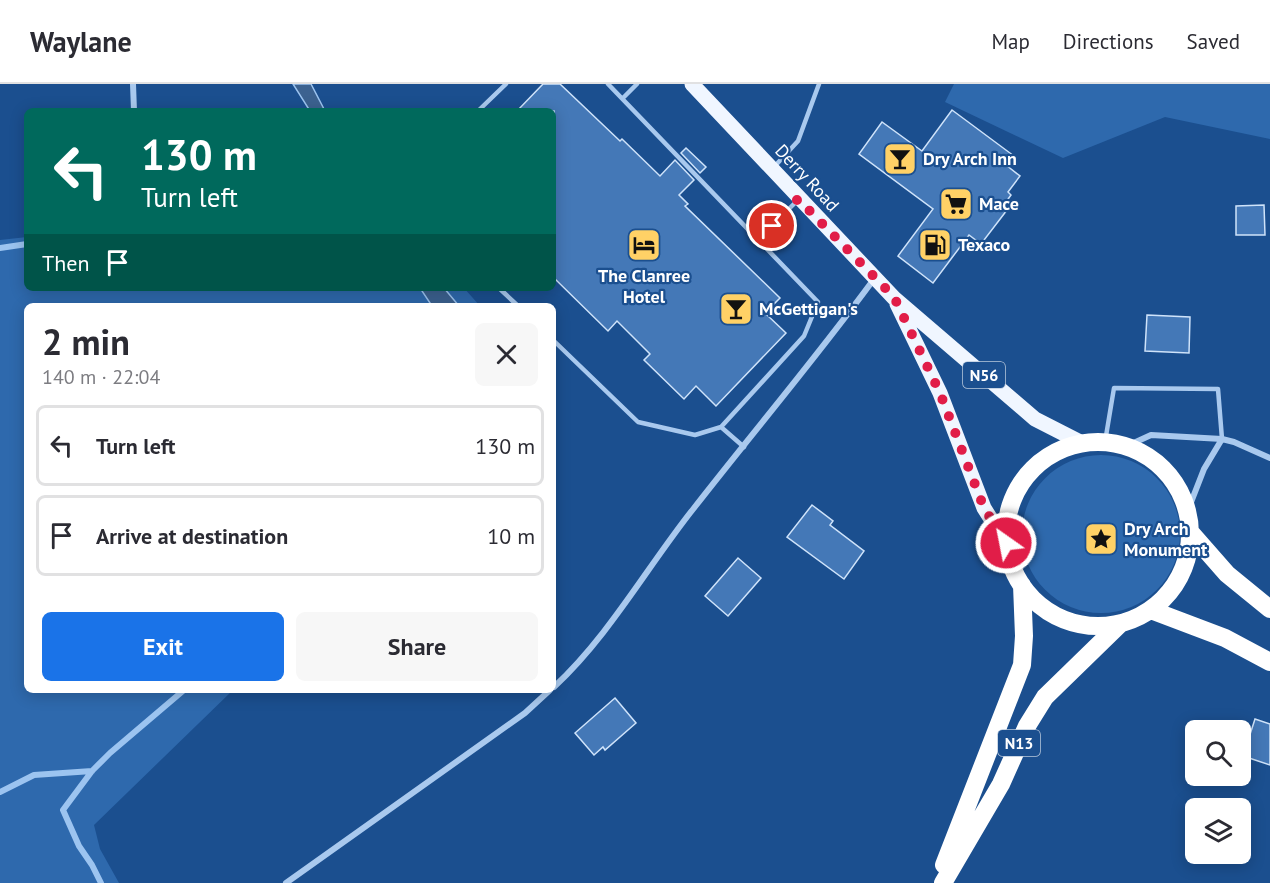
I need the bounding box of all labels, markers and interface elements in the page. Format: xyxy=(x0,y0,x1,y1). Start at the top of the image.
text: Waylane xyxy=(30,23,132,60)
text: Map xyxy=(991,28,1030,55)
text: Directions xyxy=(1063,28,1154,55)
text: Saved xyxy=(1187,28,1240,55)
text: 130 m xyxy=(141,127,257,182)
icon: left xyxy=(42,132,120,210)
street label: Derry Road xyxy=(770,139,844,216)
bar icon: Dry Arch Inn xyxy=(882,141,918,177)
place label: Dry Arch Inn xyxy=(923,147,1017,170)
text: Turn left xyxy=(141,180,238,214)
supermarket icon: Mace xyxy=(938,186,974,222)
place label: Mace xyxy=(979,192,1019,215)
pin xyxy=(746,200,797,251)
icon: arrive xyxy=(755,209,788,242)
hotel icon: The Clanree Hotel xyxy=(626,227,662,263)
fuel station icon: Texaco xyxy=(917,227,953,263)
place label: Texaco xyxy=(958,233,1011,256)
icon: arrive xyxy=(101,246,134,279)
text: Then xyxy=(42,249,89,277)
place label: The Clanree Hotel xyxy=(598,264,690,308)
bar icon: McGettigan's xyxy=(718,291,754,327)
place label: McGettigan's xyxy=(759,297,858,320)
text: 2 min xyxy=(42,318,130,365)
button: close xyxy=(475,323,538,386)
road number: N56 xyxy=(963,362,1005,388)
text: 140 m · 22:04 xyxy=(42,364,160,390)
icon: left xyxy=(45,429,78,462)
text: Turn left xyxy=(96,432,176,460)
text: 130 m xyxy=(475,432,535,460)
position arrow xyxy=(974,511,1038,575)
place label: Dry Arch Monument xyxy=(1124,517,1208,561)
icon: arrive xyxy=(45,519,78,552)
place icon: Dry Arch Monument xyxy=(1083,521,1119,557)
text: Arrive at destination xyxy=(96,522,288,550)
text: 10 m xyxy=(487,522,535,550)
button: Exit xyxy=(42,612,284,681)
button: Share xyxy=(296,612,538,681)
map controls xyxy=(1185,720,1251,864)
button: search xyxy=(1185,720,1251,786)
road number: N13 xyxy=(998,730,1040,756)
button: layers xyxy=(1185,798,1251,864)

